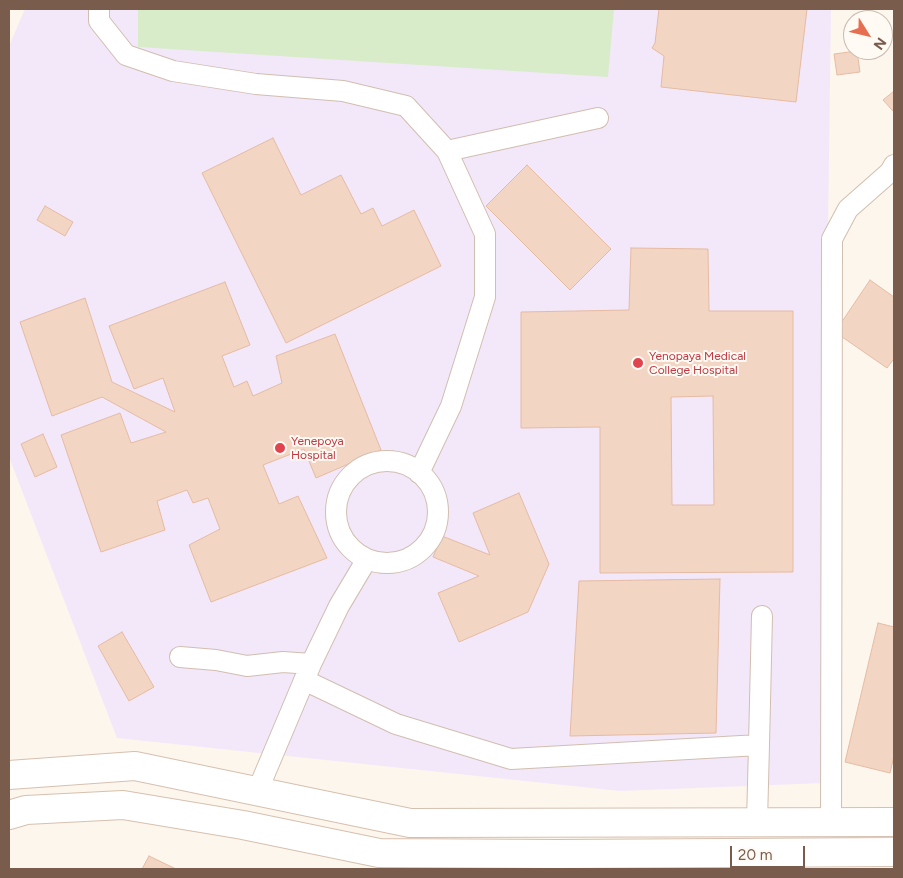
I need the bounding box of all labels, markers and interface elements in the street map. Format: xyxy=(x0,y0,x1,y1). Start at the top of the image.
north arrow xyxy=(843,10,893,60)
text: N xyxy=(870,34,890,53)
place label: Yenopaya Medical College Hospital xyxy=(649,349,746,377)
marker: Yenopaya Medical College Hospital xyxy=(631,356,645,370)
place label: Yenepoya Hospital xyxy=(291,434,344,462)
marker: Yenepoya Hospital xyxy=(273,441,287,455)
scale bar xyxy=(733,836,808,868)
text: 20 m xyxy=(738,846,772,864)

